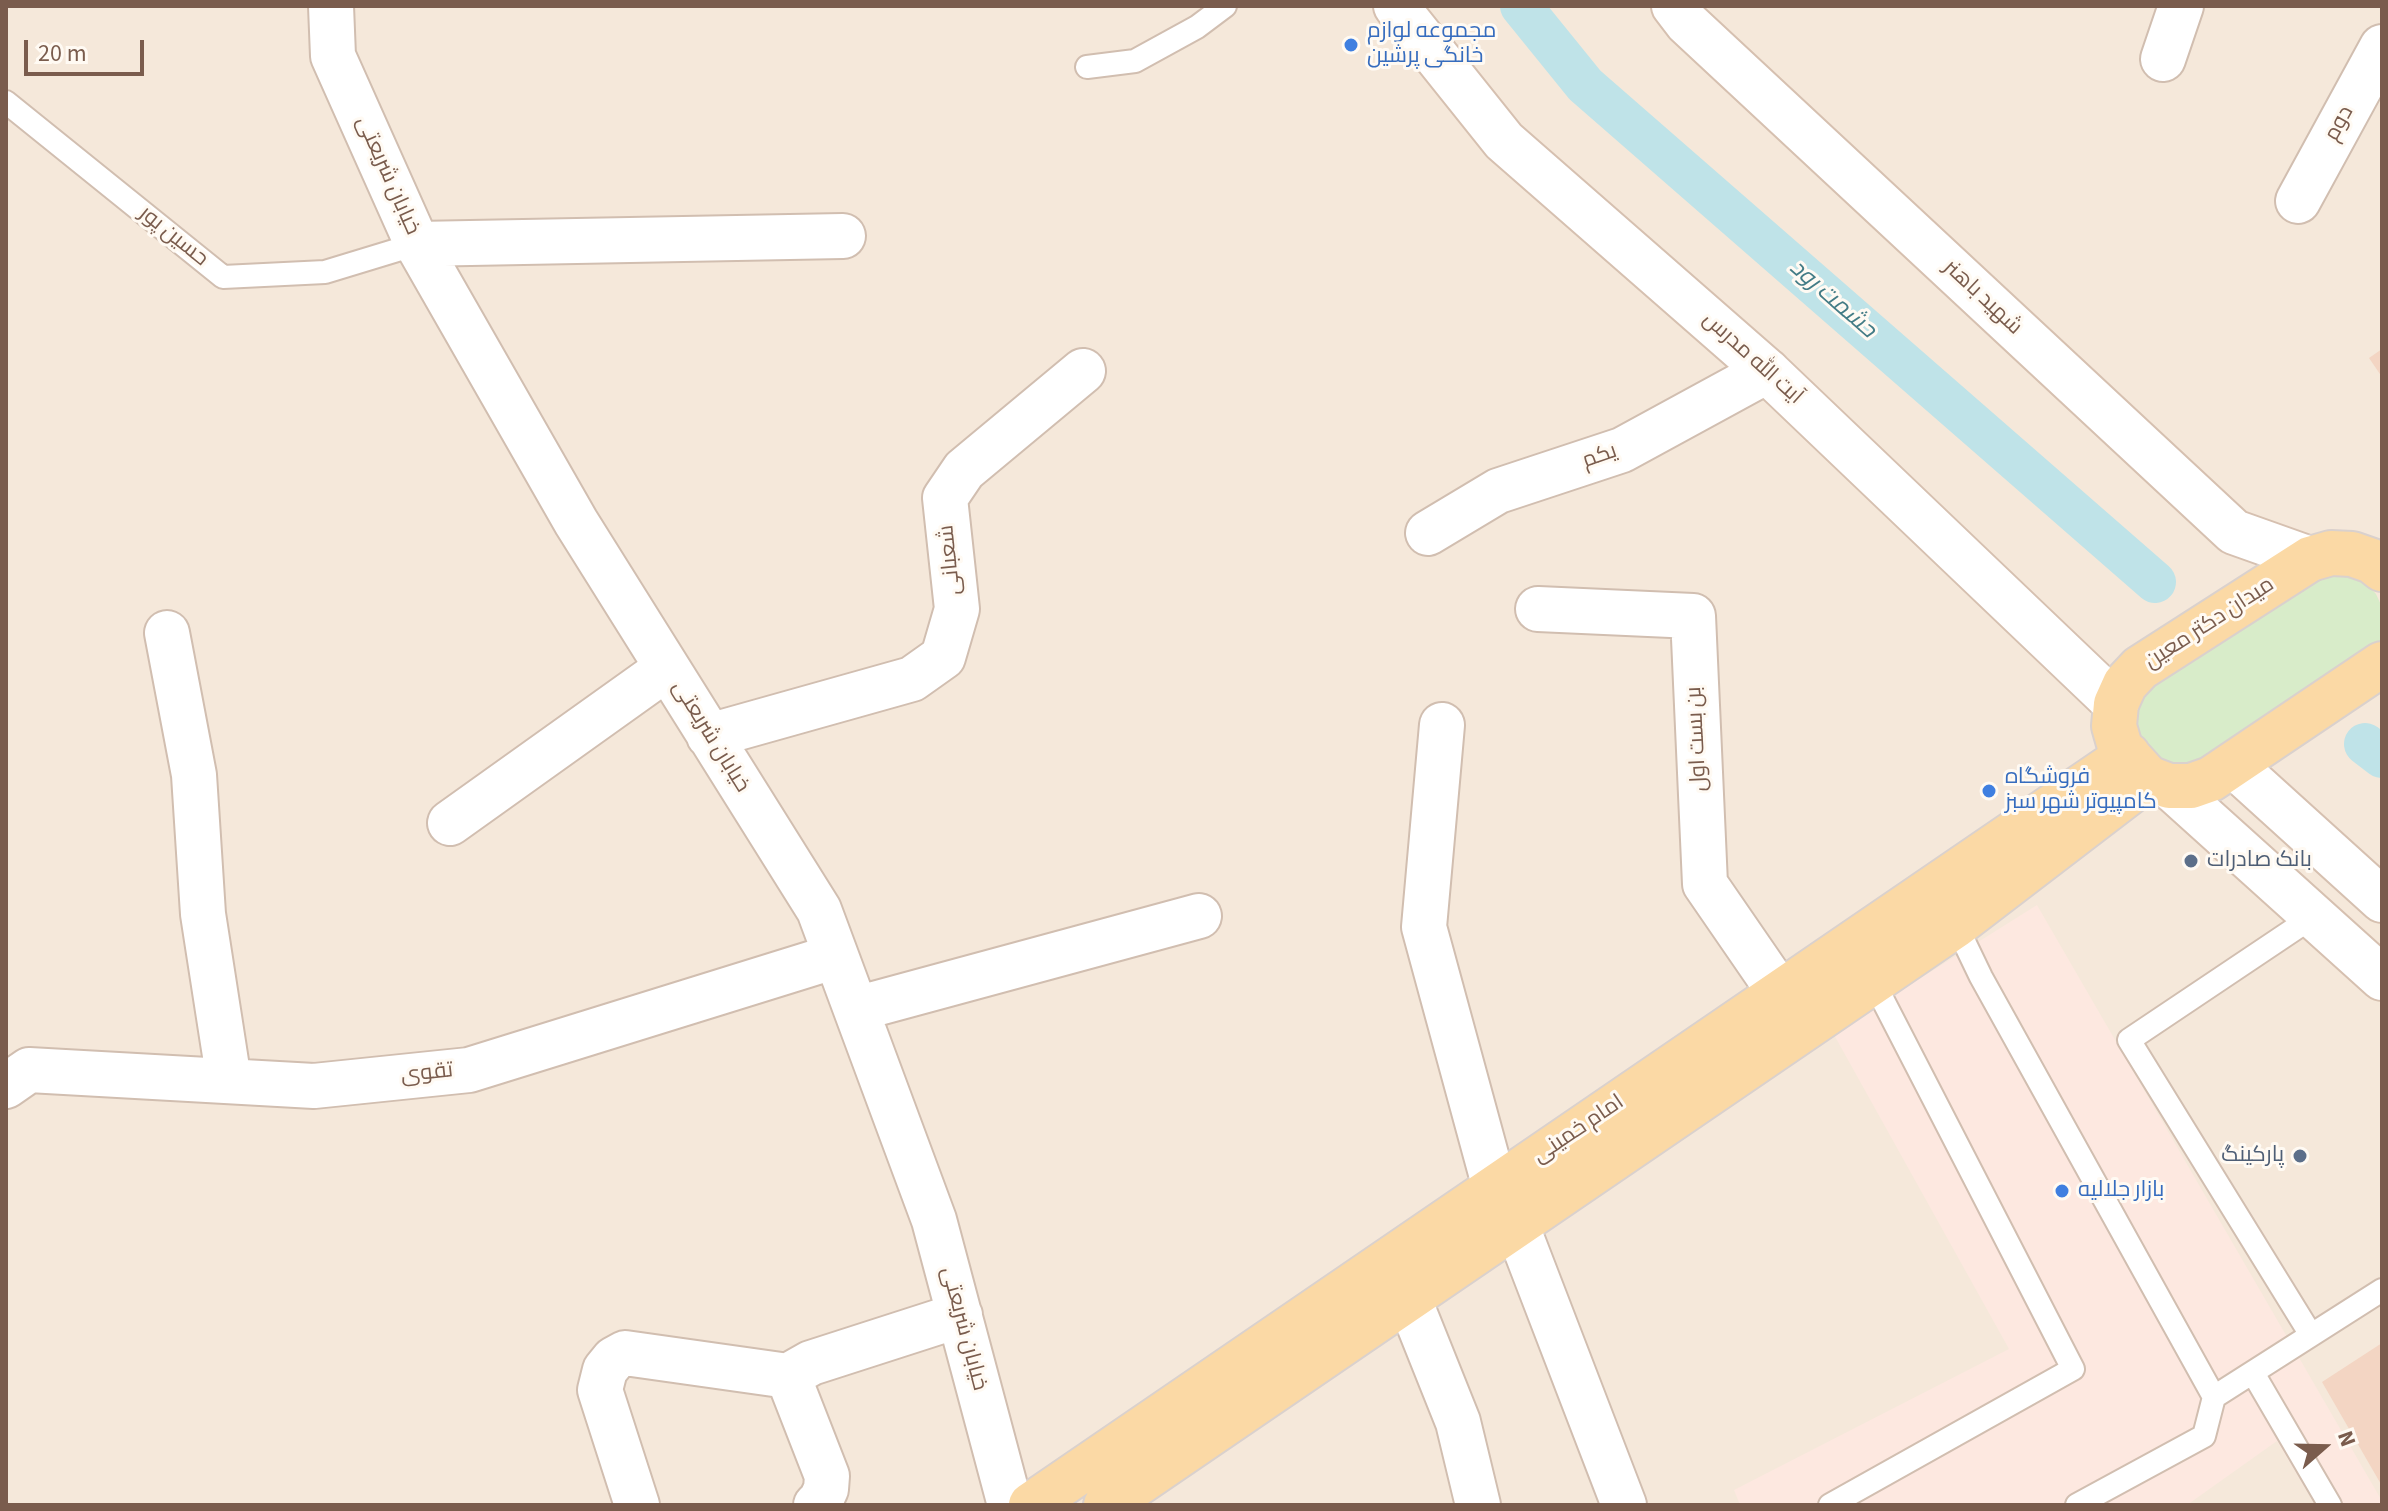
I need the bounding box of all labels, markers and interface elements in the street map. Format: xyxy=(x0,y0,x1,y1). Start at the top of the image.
place label: مجموعه لوازم خانگی پرشین xyxy=(1367,19,1496,70)
scale bar xyxy=(28,24,148,74)
text: 20 m xyxy=(38,36,87,71)
marker: مجموعه لوازم خانگی پرشین xyxy=(1342,36,1360,54)
street label: دوم xyxy=(2320,102,2360,146)
street label: خیابان شریعتی xyxy=(349,113,425,239)
street label: حسین پور xyxy=(133,201,213,273)
water label: حشمت رود xyxy=(1783,255,1881,345)
street label: شهید باهنر xyxy=(1937,255,2027,341)
street label: آیت الله مدرس xyxy=(1696,307,1808,411)
street label: یکم xyxy=(1579,439,1621,475)
street label: شعبانی xyxy=(934,524,968,596)
street label: میدان دکتر معین xyxy=(2140,572,2280,676)
street label: خیابان شریعتی xyxy=(665,676,755,798)
street label: بن بست اول xyxy=(1682,686,1714,792)
place label: فروشگاه کامپیوتر شهر سبز xyxy=(2005,765,2157,816)
marker: فروشگاه کامپیوتر شهر سبز xyxy=(1980,782,1998,800)
place label: بانک صادرات xyxy=(2207,848,2312,874)
marker: بانک صادرات xyxy=(2182,852,2200,870)
street label: تقوی xyxy=(400,1058,454,1090)
street label: امام خمینی xyxy=(1528,1090,1630,1170)
place label: پارکینگ xyxy=(2221,1143,2284,1169)
marker: پارکینگ xyxy=(2291,1147,2309,1165)
place label: بازار جلالیه xyxy=(2078,1178,2164,1204)
marker: بازار جلالیه xyxy=(2053,1182,2071,1200)
street label: خیابان شریعتی xyxy=(934,1264,992,1394)
north arrow xyxy=(2284,1407,2364,1487)
text: N xyxy=(2329,1426,2364,1451)

